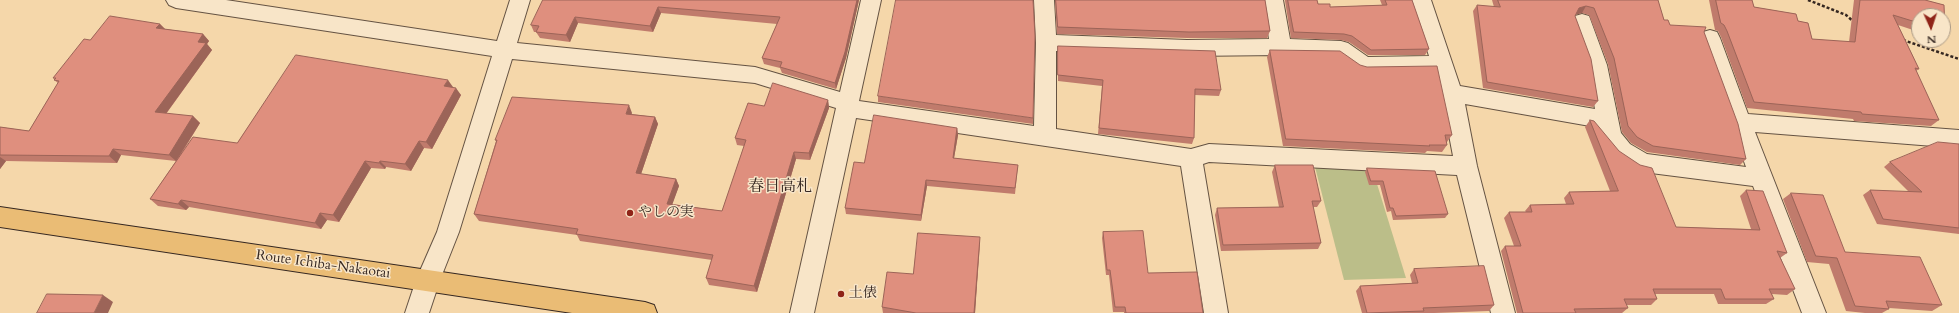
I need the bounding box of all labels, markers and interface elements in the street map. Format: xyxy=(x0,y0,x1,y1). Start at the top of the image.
north arrow xyxy=(1911,8,1951,48)
text: N xyxy=(1926,32,1937,47)
district label: 春日高札 xyxy=(748,177,812,197)
place label: やしの実 xyxy=(638,205,694,221)
marker: やしの実 xyxy=(625,208,635,218)
street label: Route Ichiba-Nakaotai xyxy=(255,247,391,283)
place label: 土俵 xyxy=(849,286,877,302)
marker: 土俵 xyxy=(836,289,846,299)

